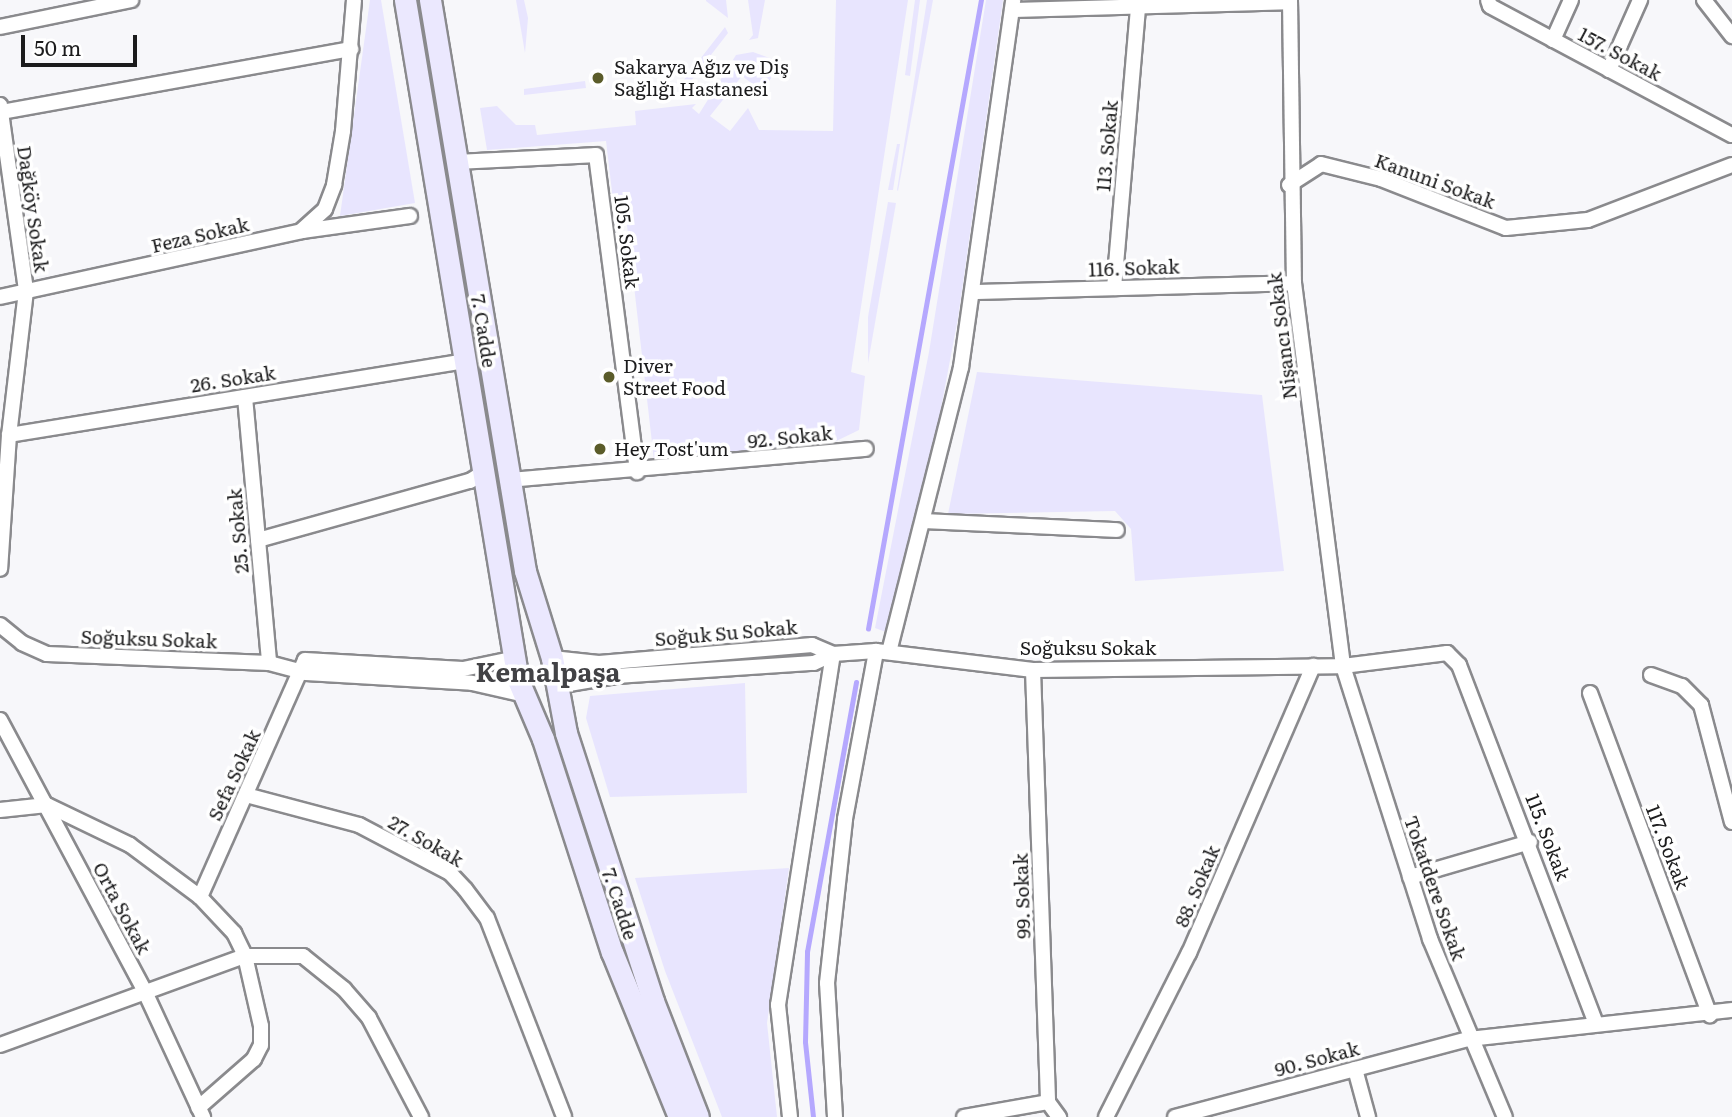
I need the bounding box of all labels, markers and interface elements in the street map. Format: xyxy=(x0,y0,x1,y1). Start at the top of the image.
scale bar xyxy=(24,21,140,65)
street label: 157. Sokak xyxy=(1575,23,1665,85)
text: 50 m xyxy=(34,31,81,62)
place label: Sakarya Ağız ve Diş Sağlığı Hastanesi xyxy=(614,56,789,100)
marker: Sakarya Ağız ve Diş Sağlığı Hastanesi xyxy=(588,68,608,88)
street label: 113. Sokak xyxy=(1092,99,1122,193)
street label: Dağköy Sokak xyxy=(13,144,53,274)
street label: Kanuni Sokak xyxy=(1372,149,1498,213)
street label: 105. Sokak xyxy=(610,194,644,290)
street label: Feza Sokak xyxy=(149,213,251,257)
street label: 116. Sokak xyxy=(1088,255,1180,281)
street label: Nişancı Sokak xyxy=(1263,271,1301,401)
street label: 7. Cadde xyxy=(467,293,501,369)
place label: Diver Street Food xyxy=(623,355,726,399)
street label: 26. Sokak xyxy=(189,361,277,397)
marker: Diver Street Food xyxy=(601,369,617,385)
street label: 92. Sokak xyxy=(747,421,833,453)
place label: Hey Tost'um xyxy=(614,438,729,460)
marker: Hey Tost'um xyxy=(592,441,608,457)
street label: 25. Sokak xyxy=(223,488,253,574)
street label: Soğuk Su Sokak xyxy=(654,615,798,651)
street label: Soğuksu Sokak xyxy=(80,625,218,653)
street label: Soğuksu Sokak xyxy=(1020,637,1156,659)
district label: Kemalpaşa xyxy=(476,655,620,687)
street label: Sefa Sokak xyxy=(203,726,265,824)
street label: 115. Sokak xyxy=(1521,791,1575,883)
street label: 117. Sokak xyxy=(1642,802,1694,892)
street label: 27. Sokak xyxy=(384,810,468,872)
street label: Tokatdere Sokak xyxy=(1400,813,1470,963)
street label: 88. Sokak xyxy=(1170,842,1224,930)
street label: 99. Sokak xyxy=(1009,853,1035,939)
street label: Orta Sokak xyxy=(88,858,156,958)
street label: 7. Cadde xyxy=(598,865,642,943)
street label: 90. Sokak xyxy=(1272,1037,1362,1081)

